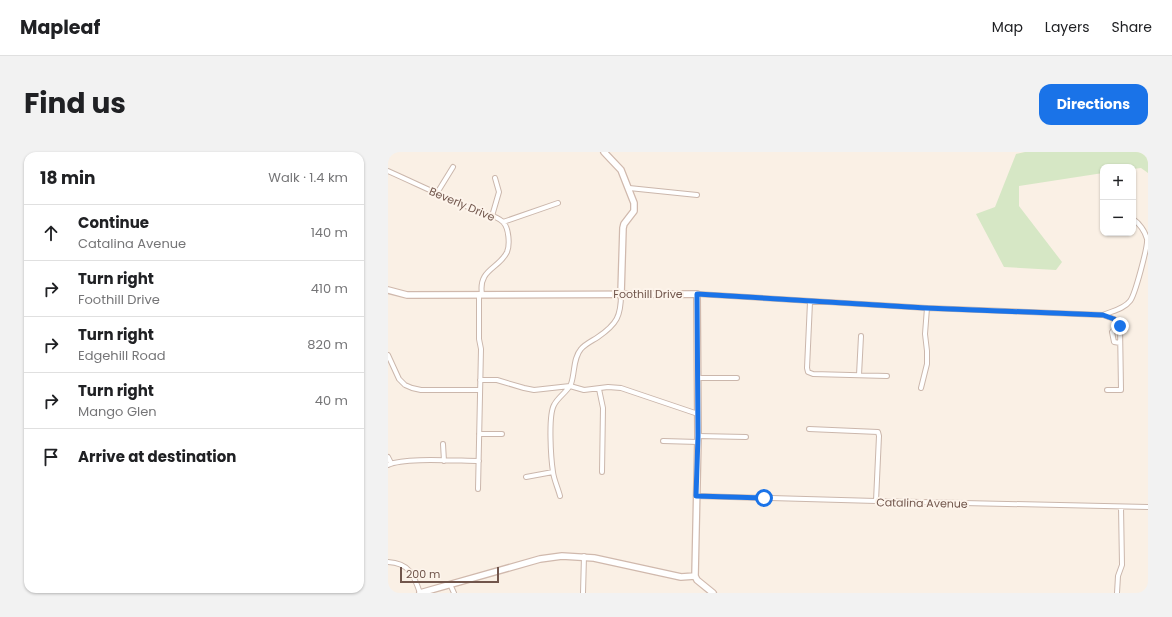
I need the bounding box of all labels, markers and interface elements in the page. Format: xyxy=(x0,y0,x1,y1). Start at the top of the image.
text: Mapleaf xyxy=(20,14,100,41)
text: Map xyxy=(992,17,1023,37)
text: Layers xyxy=(1045,17,1089,37)
text: Share xyxy=(1111,17,1152,37)
text: Find us xyxy=(24,84,126,123)
button: Directions xyxy=(1039,84,1148,125)
map controls xyxy=(1100,164,1136,236)
button: + xyxy=(1100,164,1136,200)
text: 18 min xyxy=(40,166,96,190)
text: Walk · 1.4 km xyxy=(268,168,348,187)
street label: Beverly Drive xyxy=(427,183,498,225)
button: − xyxy=(1100,200,1136,236)
text: Continue xyxy=(78,212,149,233)
icon: ahead xyxy=(40,222,62,244)
text: 140 m xyxy=(311,223,348,242)
text: Catalina Avenue xyxy=(78,234,186,253)
text: Turn right xyxy=(78,268,154,289)
icon: right xyxy=(40,278,62,300)
text: 410 m xyxy=(311,279,348,298)
street label: Foothill Drive xyxy=(613,286,683,302)
text: Foothill Drive xyxy=(78,290,160,309)
route end xyxy=(1111,317,1129,335)
text: Turn right xyxy=(78,324,154,345)
icon: right xyxy=(40,334,62,356)
text: 820 m xyxy=(307,335,348,354)
text: Edgehill Road xyxy=(78,346,166,365)
text: Turn right xyxy=(78,380,154,401)
icon: right xyxy=(40,390,62,412)
text: 40 m xyxy=(315,391,348,410)
text: Mango Glen xyxy=(78,402,157,421)
icon: arrive xyxy=(40,446,62,468)
text: Arrive at destination xyxy=(78,446,236,467)
route start xyxy=(755,489,773,507)
street label: Catalina Avenue xyxy=(876,494,968,512)
scale bar xyxy=(400,565,499,584)
text: 200 m xyxy=(406,566,440,582)

